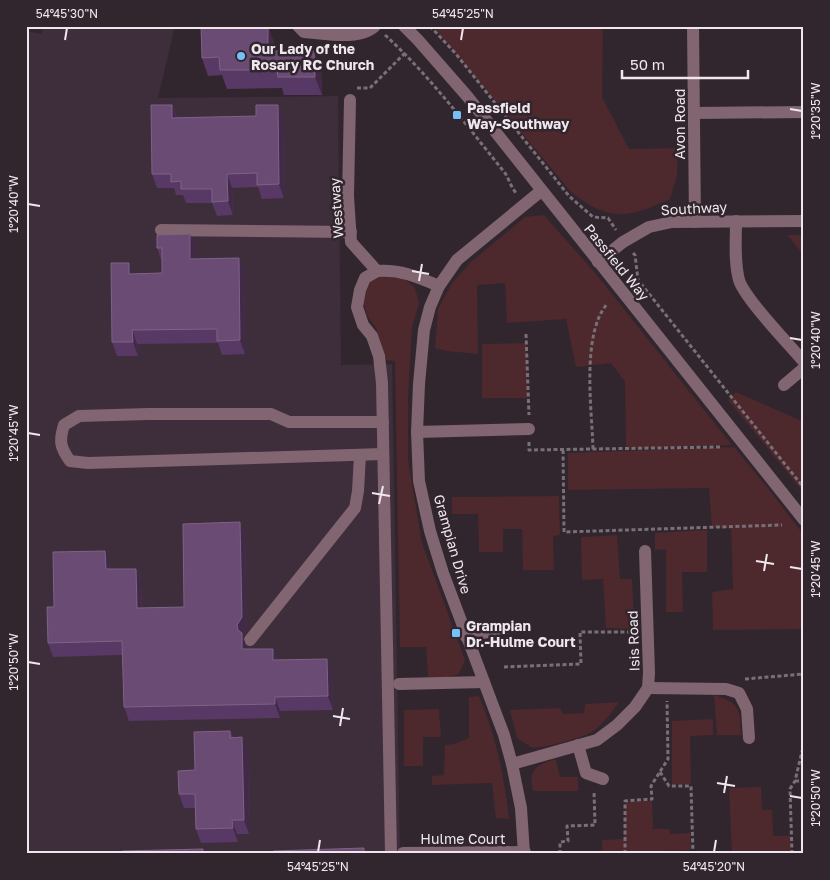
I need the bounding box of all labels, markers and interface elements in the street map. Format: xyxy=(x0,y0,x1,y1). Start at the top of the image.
text: 54°45'30"N xyxy=(36,6,98,21)
text: 54°45'25"N xyxy=(432,6,494,21)
place label: Our Lady of the Rosary RC Church xyxy=(251,40,374,73)
scale bar xyxy=(622,48,749,80)
marker: Our Lady of the Rosary RC Church xyxy=(235,50,247,62)
text: 50 m xyxy=(630,55,665,73)
text: 1°20'35"W xyxy=(808,82,823,140)
street label: Avon Road xyxy=(671,89,688,159)
place label: Passfield Way-Southway xyxy=(467,99,570,132)
marker: Passfield Way-Southway xyxy=(451,109,463,121)
text: 1°20'40"W xyxy=(6,175,21,233)
street label: Westway xyxy=(325,177,347,239)
street label: Southway xyxy=(660,198,728,218)
street label: Passfield Way xyxy=(581,220,653,304)
text: 1°20'40"W xyxy=(808,311,823,369)
text: 1°20'45"W xyxy=(6,404,21,462)
street label: Grampian Drive xyxy=(431,492,475,596)
text: 1°20'45"W xyxy=(808,540,823,598)
street label: Isis Road xyxy=(623,610,643,672)
place label: Grampian Dr.-Hulme Court xyxy=(466,617,576,650)
marker: Grampian Dr.-Hulme Court xyxy=(450,627,462,639)
text: 1°20'50"W xyxy=(6,633,21,691)
text: 1°20'50"W xyxy=(808,769,823,827)
street label: Hulme Court xyxy=(420,830,506,847)
text: 54°45'25"N xyxy=(287,859,349,874)
text: 54°45'20"N xyxy=(683,859,745,874)

